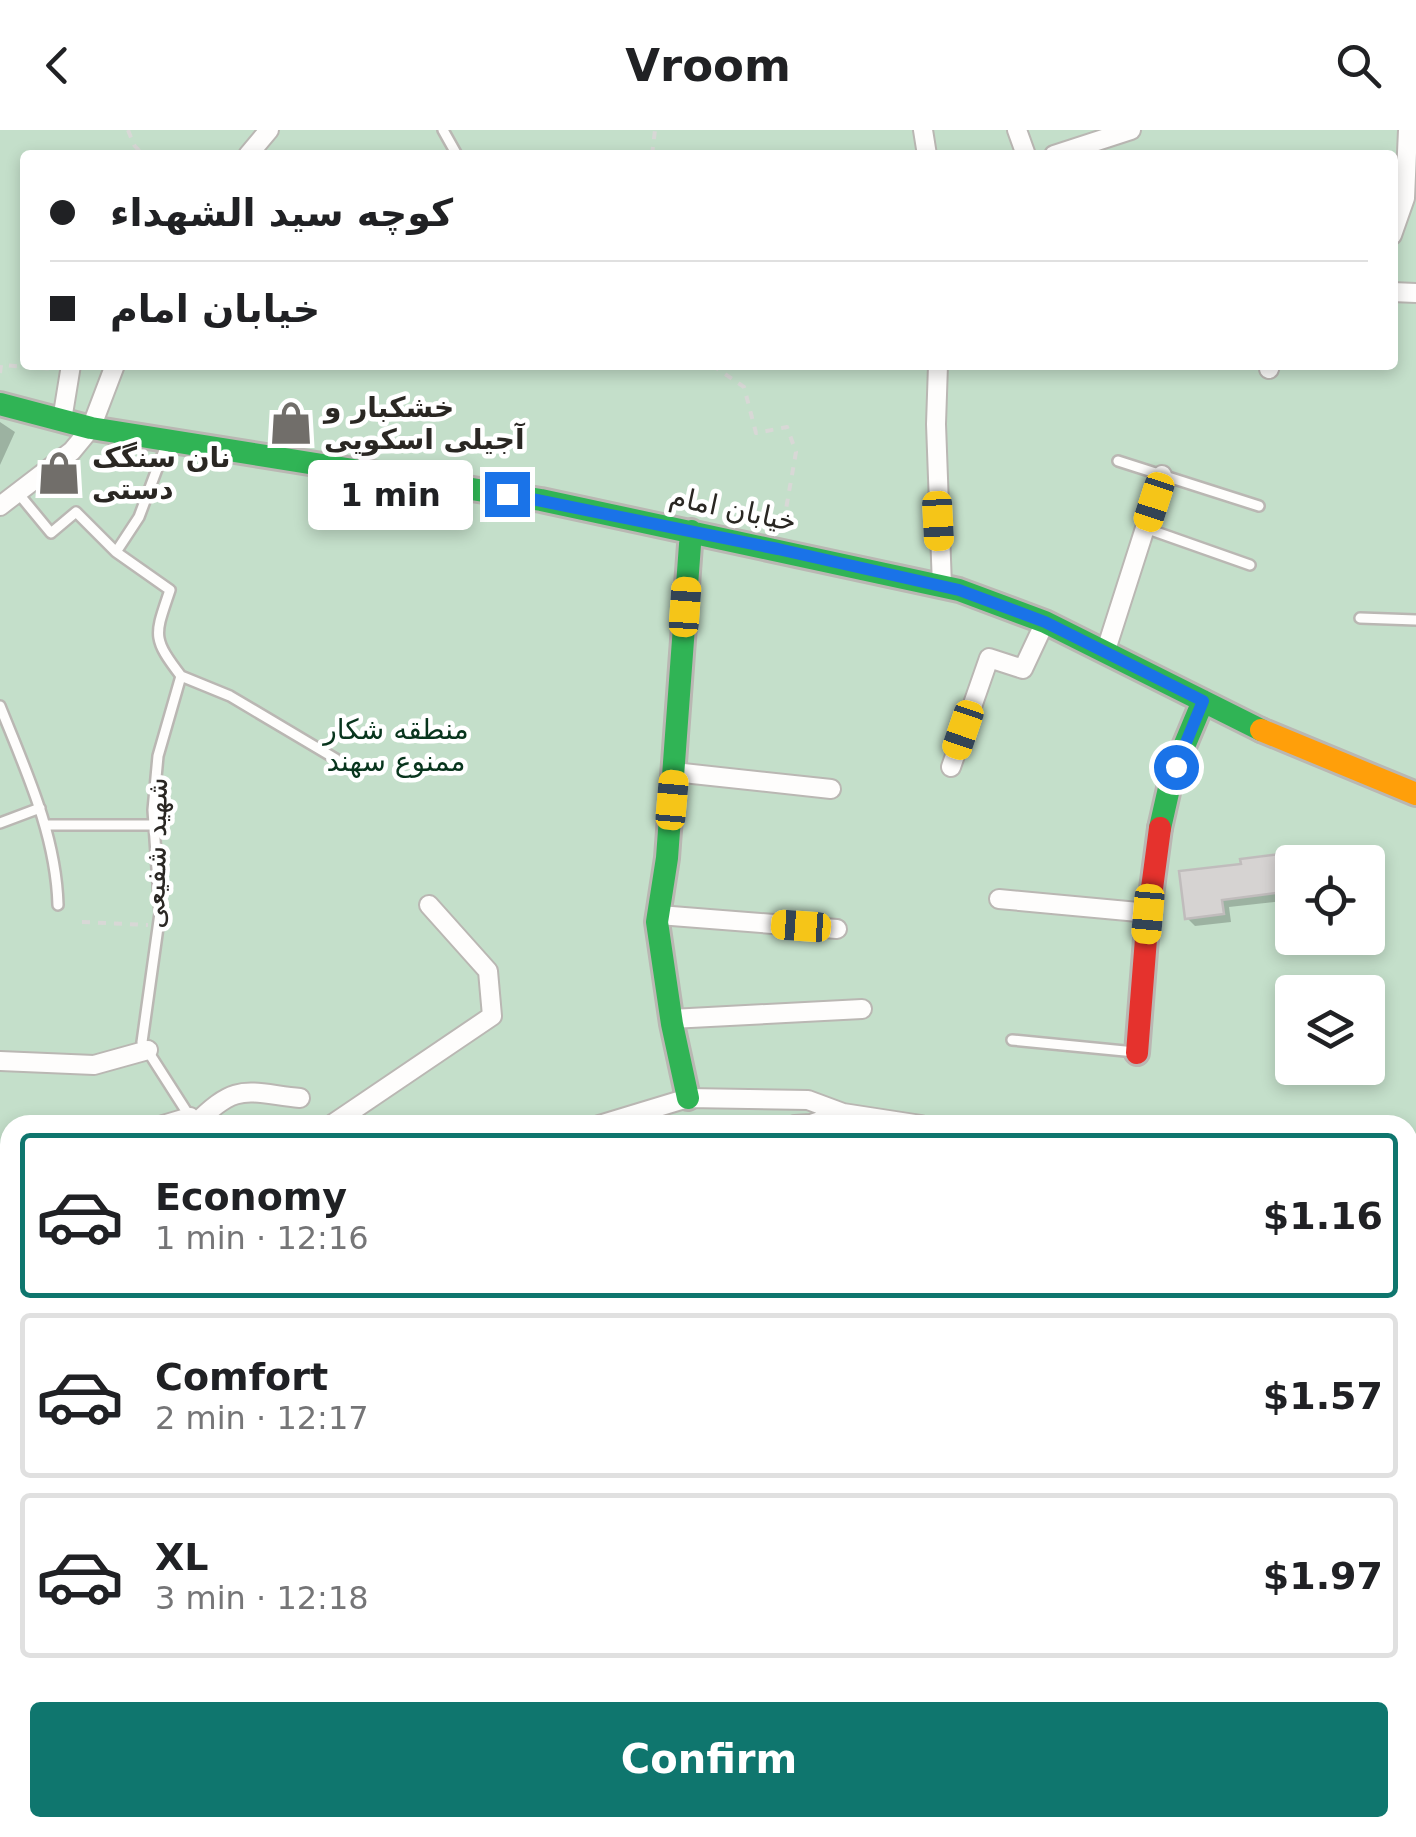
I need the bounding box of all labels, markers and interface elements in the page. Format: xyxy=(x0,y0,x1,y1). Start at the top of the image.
icon: back xyxy=(30,38,85,93)
icon: search xyxy=(1331,38,1386,93)
text: Vroom xyxy=(625,39,791,92)
text: کوچه سید الشهداء xyxy=(110,191,453,235)
text: خیابان امام xyxy=(110,287,320,331)
place label: خشکبار و آجیلی اسکویی xyxy=(322,391,526,456)
shop icon: خشکبار و آجیلی اسکویی xyxy=(267,399,315,447)
place label: نان سنگک دستی xyxy=(92,441,231,506)
shop icon: نان سنگک دستی xyxy=(35,449,83,497)
callout: 1 min xyxy=(307,459,472,529)
car xyxy=(1130,469,1178,535)
route end xyxy=(485,472,530,517)
text: 1 min xyxy=(340,476,441,514)
street label: خیابان امام xyxy=(667,479,799,539)
car xyxy=(921,490,955,552)
car xyxy=(668,576,702,638)
car xyxy=(939,697,987,763)
park label: منطقه شکار ممنوع سهند xyxy=(321,713,469,778)
route start xyxy=(1154,745,1199,790)
car xyxy=(654,769,690,831)
street label: شهید شفیعی xyxy=(138,777,174,929)
map controls xyxy=(1275,845,1385,1085)
button: locate xyxy=(1275,845,1385,955)
car xyxy=(1130,883,1166,945)
car xyxy=(770,909,832,943)
button: layers xyxy=(1275,975,1385,1085)
icon: car xyxy=(35,1171,125,1261)
text: Economy xyxy=(155,1175,347,1219)
text: $1.16 xyxy=(1263,1194,1383,1238)
text: 1 min · 12:16 xyxy=(155,1219,369,1257)
icon: car xyxy=(35,1351,125,1441)
text: Comfort xyxy=(155,1355,328,1399)
text: $1.57 xyxy=(1263,1374,1383,1418)
text: 2 min · 12:17 xyxy=(155,1399,369,1437)
icon: car xyxy=(35,1531,125,1621)
text: XL xyxy=(155,1535,209,1579)
text: $1.97 xyxy=(1263,1554,1383,1598)
text: 3 min · 12:18 xyxy=(155,1579,369,1617)
button: Confirm xyxy=(30,1702,1388,1817)

